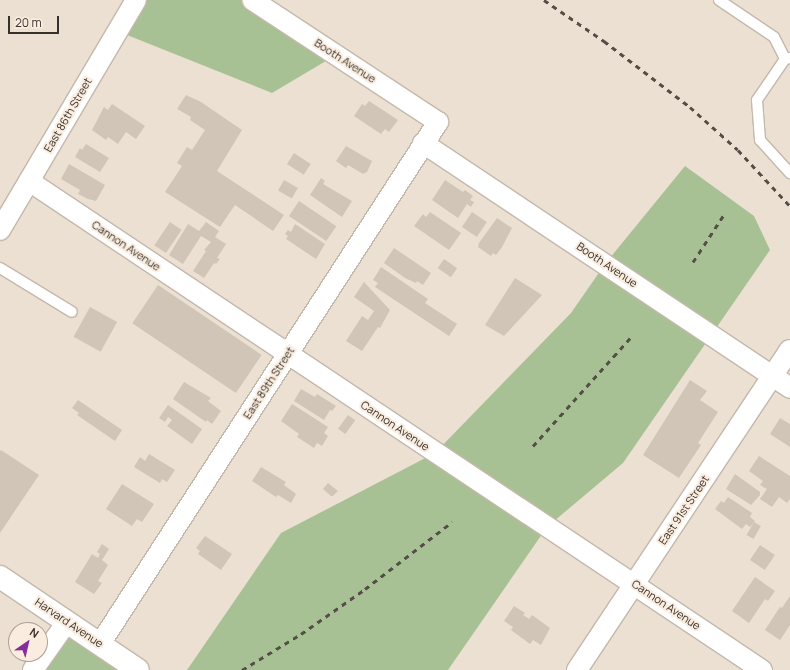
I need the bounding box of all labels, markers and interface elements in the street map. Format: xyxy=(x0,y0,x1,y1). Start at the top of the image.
scale bar xyxy=(10,8,61,34)
text: 20 m xyxy=(15,14,42,31)
street label: Booth Avenue xyxy=(312,36,378,86)
street label: East 86th Street xyxy=(41,76,95,154)
street label: Cannon Avenue xyxy=(89,218,163,274)
street label: Booth Avenue xyxy=(574,240,640,290)
street label: East 89th Street xyxy=(241,344,297,422)
street label: Cannon Avenue xyxy=(358,398,432,454)
street label: East 91st Street xyxy=(656,473,712,547)
street label: Cannon Avenue xyxy=(629,577,703,633)
street label: Harvard Avenue xyxy=(32,595,106,651)
north arrow xyxy=(8,622,48,662)
text: N xyxy=(27,624,42,641)

